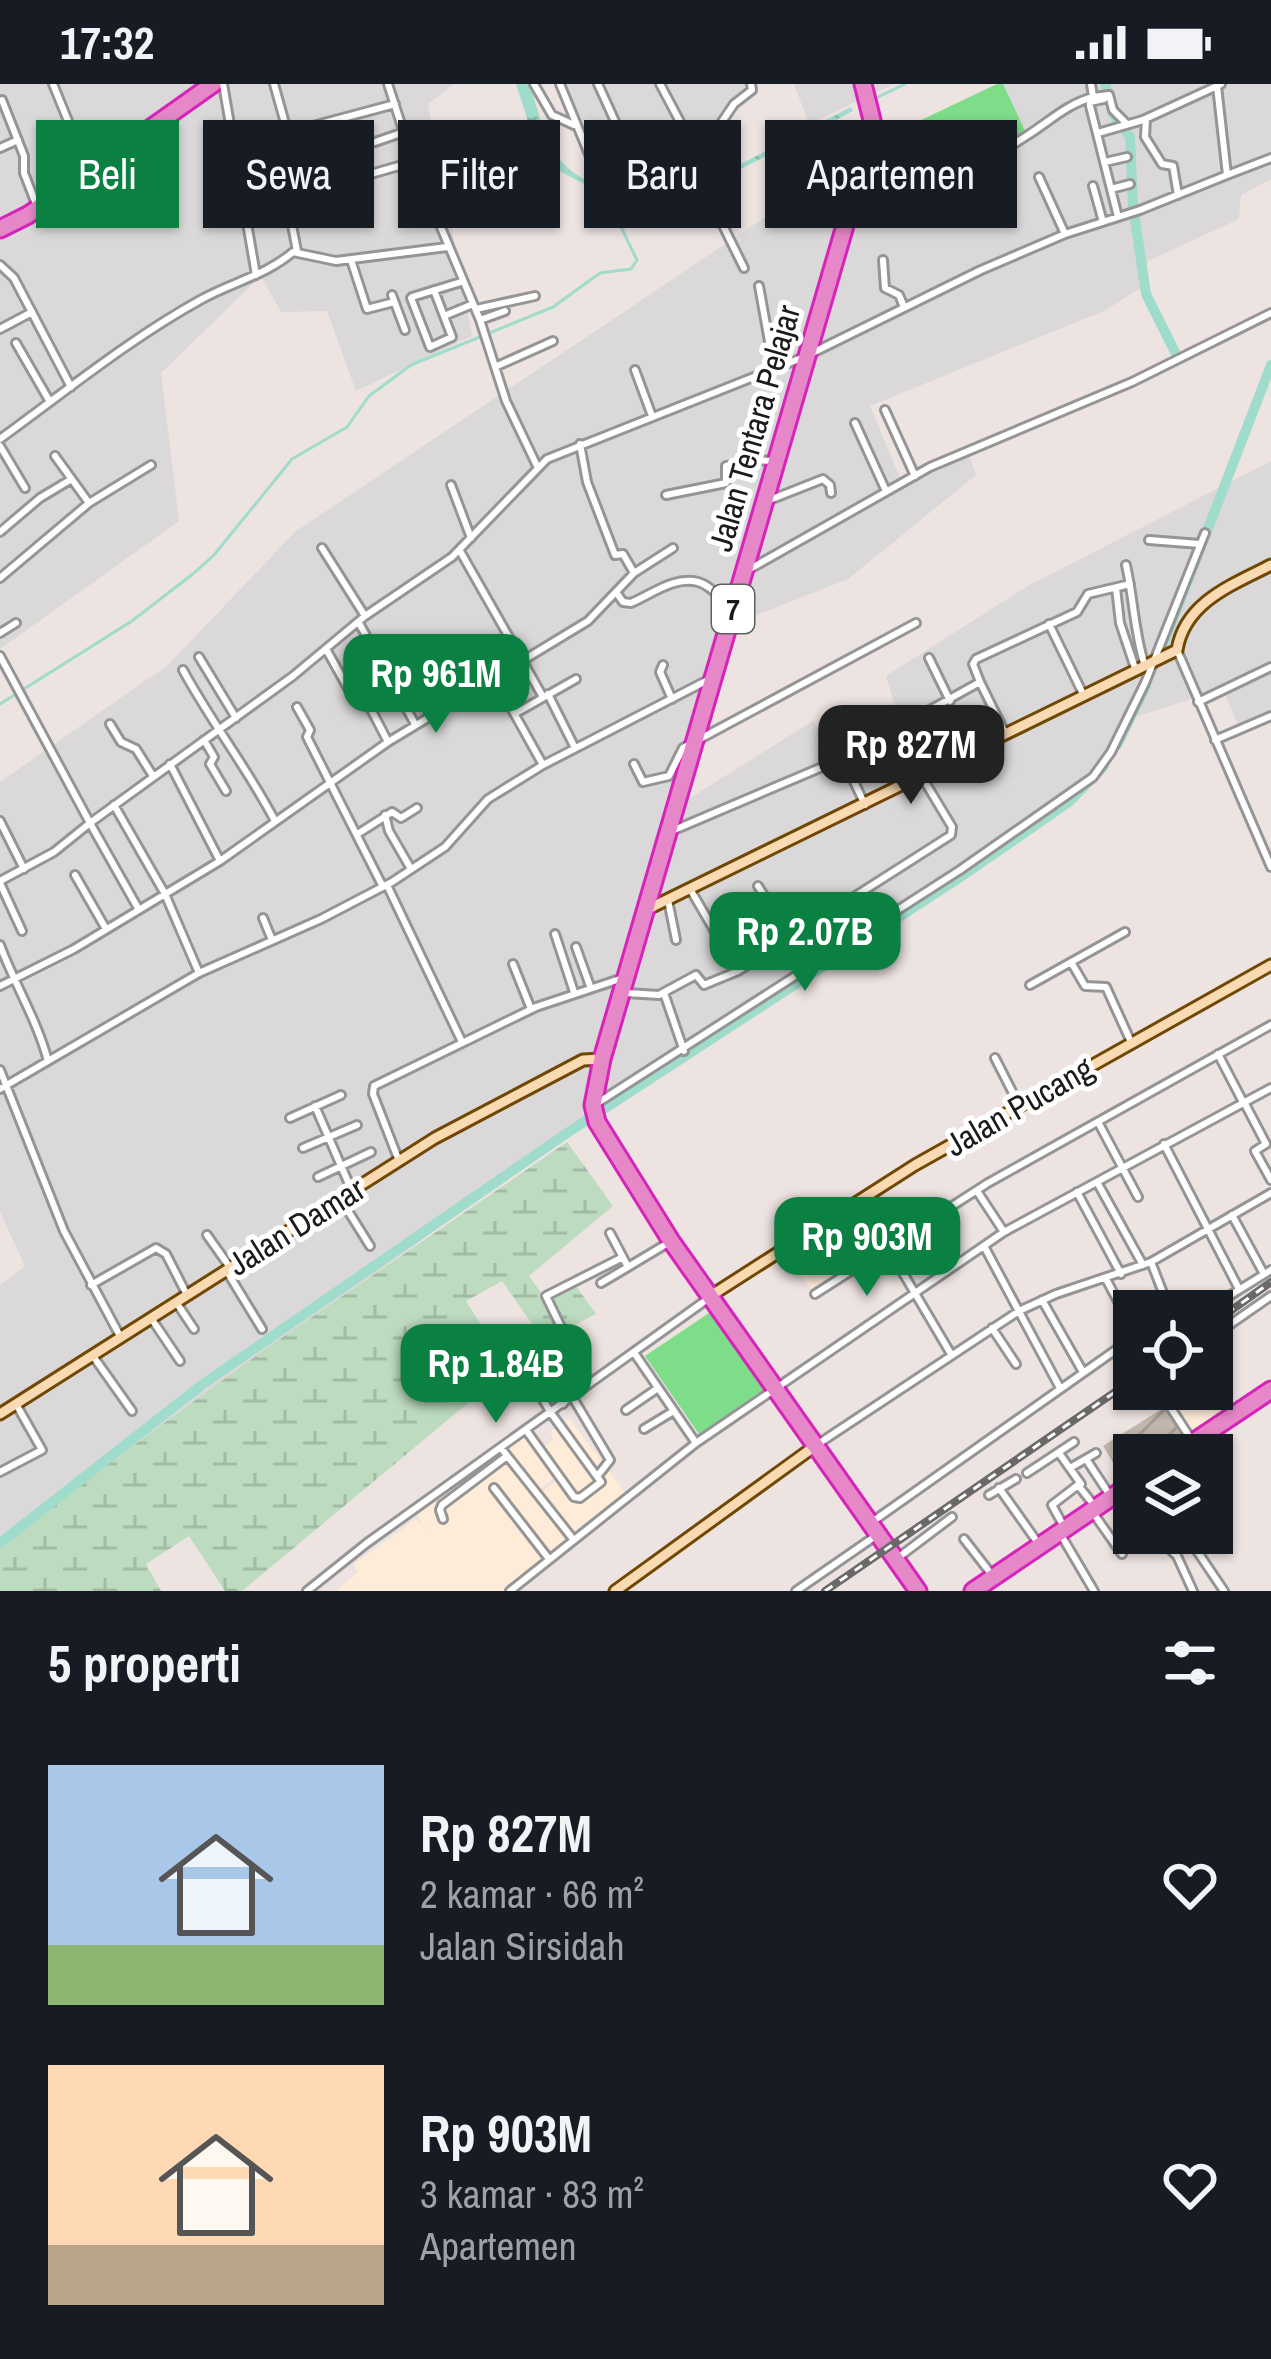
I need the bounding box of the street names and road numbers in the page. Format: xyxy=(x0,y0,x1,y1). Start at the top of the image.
street label: Jalan Tentara Pelajar xyxy=(698,300,810,556)
road number: 7 xyxy=(712,585,754,633)
street label: Jalan Pucang xyxy=(937,1046,1101,1166)
street label: Jalan Damar xyxy=(219,1167,373,1285)

